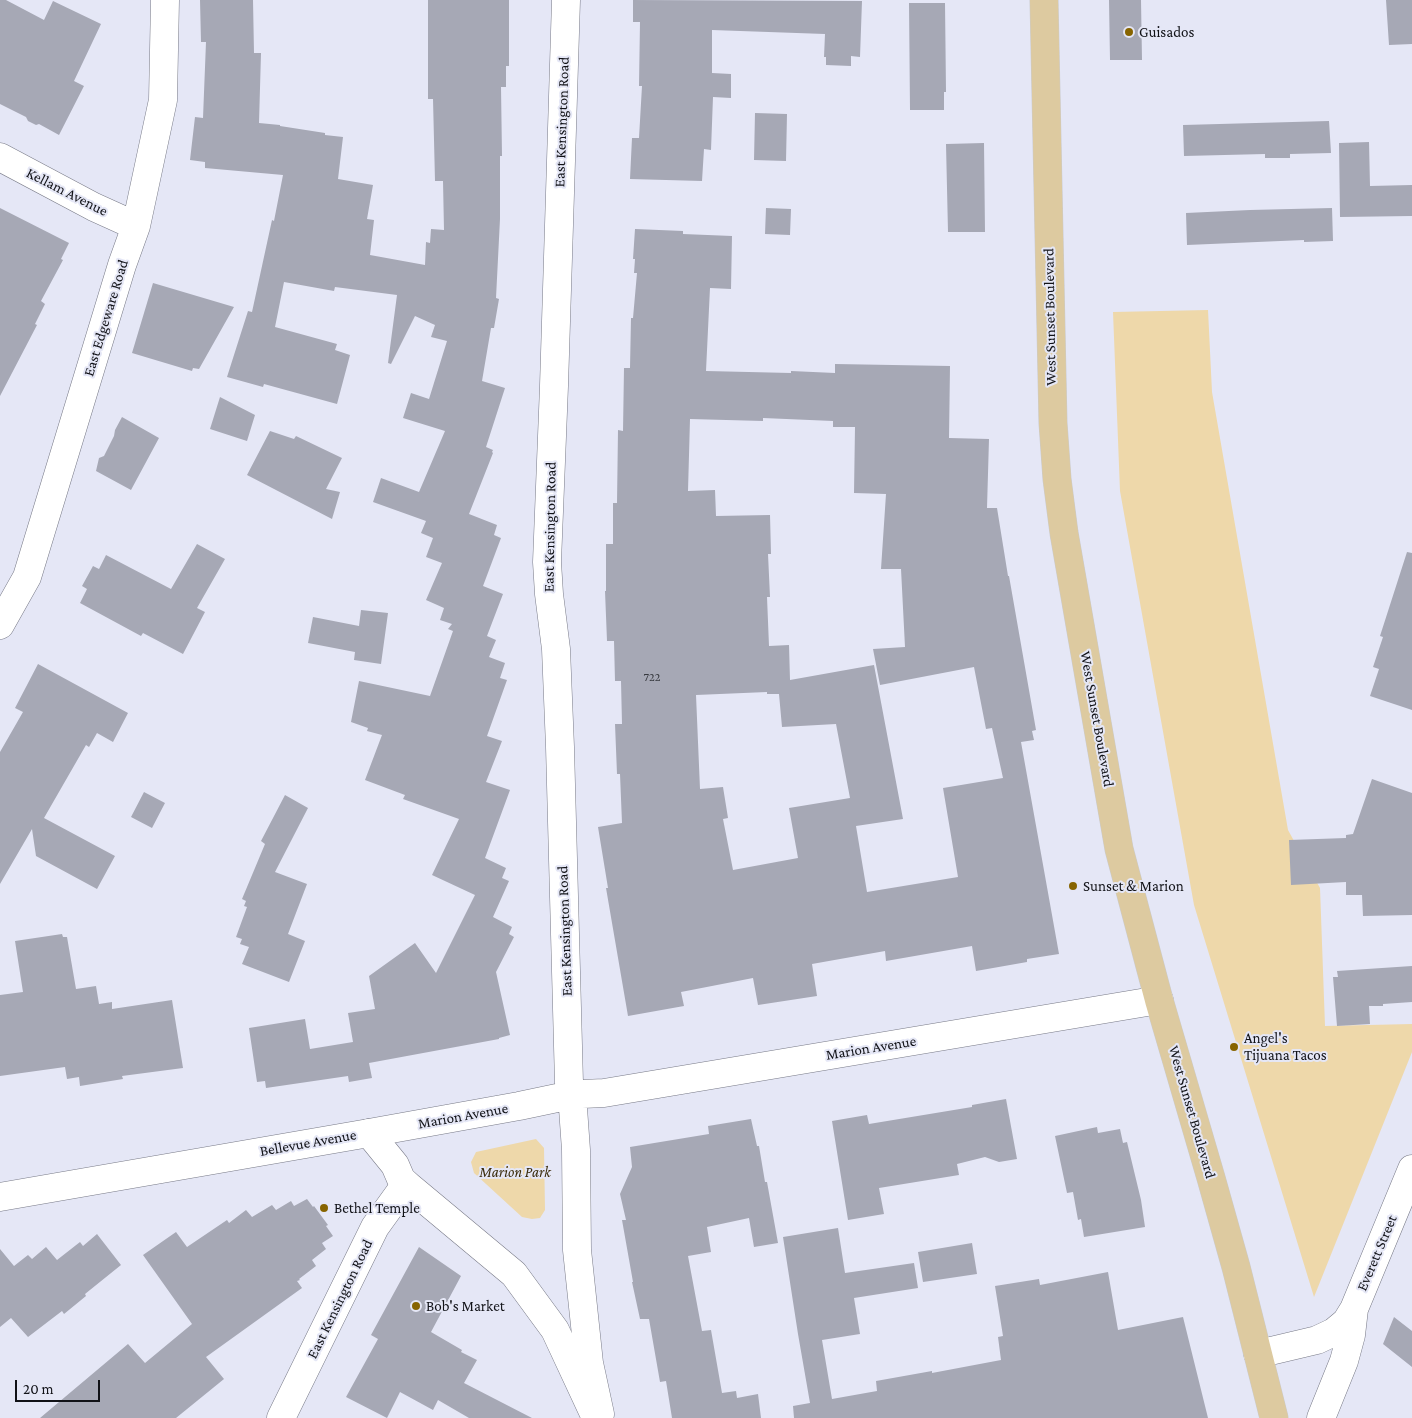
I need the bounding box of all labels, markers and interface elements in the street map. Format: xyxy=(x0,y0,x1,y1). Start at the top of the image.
place label: Guisados xyxy=(1139,23,1194,41)
marker: Guisados xyxy=(1123,26,1135,38)
street label: East Kensington Road xyxy=(551,56,573,188)
street label: Kellam Avenue xyxy=(23,164,111,220)
street label: West Sunset Boulevard xyxy=(1040,248,1060,386)
street label: East Edgeware Road xyxy=(80,257,132,379)
street label: East Kensington Road xyxy=(540,462,560,592)
street label: West Sunset Boulevard xyxy=(1076,650,1118,788)
house number: 722 xyxy=(644,670,660,684)
street label: East Kensington Road xyxy=(554,865,576,997)
place label: Sunset & Marion xyxy=(1083,877,1184,895)
marker: Sunset & Marion xyxy=(1067,880,1079,892)
place label: Angel's Tijuana Tacos xyxy=(1244,1029,1327,1064)
street label: Marion Avenue xyxy=(825,1032,917,1064)
marker: Angel's Tijuana Tacos xyxy=(1228,1041,1240,1053)
street label: West Sunset Boulevard xyxy=(1164,1043,1220,1181)
street label: Marion Avenue xyxy=(417,1099,509,1133)
street label: Bellevue Avenue xyxy=(258,1126,358,1160)
park label: Marion Park xyxy=(479,1163,551,1181)
place label: Bethel Temple xyxy=(334,1199,420,1217)
marker: Bethel Temple xyxy=(318,1202,330,1214)
street label: Everett Street xyxy=(1353,1212,1401,1294)
street label: East Kensington Road xyxy=(303,1236,377,1362)
place label: Bob's Market xyxy=(426,1297,505,1315)
marker: Bob's Market xyxy=(410,1300,422,1312)
scale bar xyxy=(18,1370,102,1402)
text: 20 m xyxy=(23,1381,54,1397)

